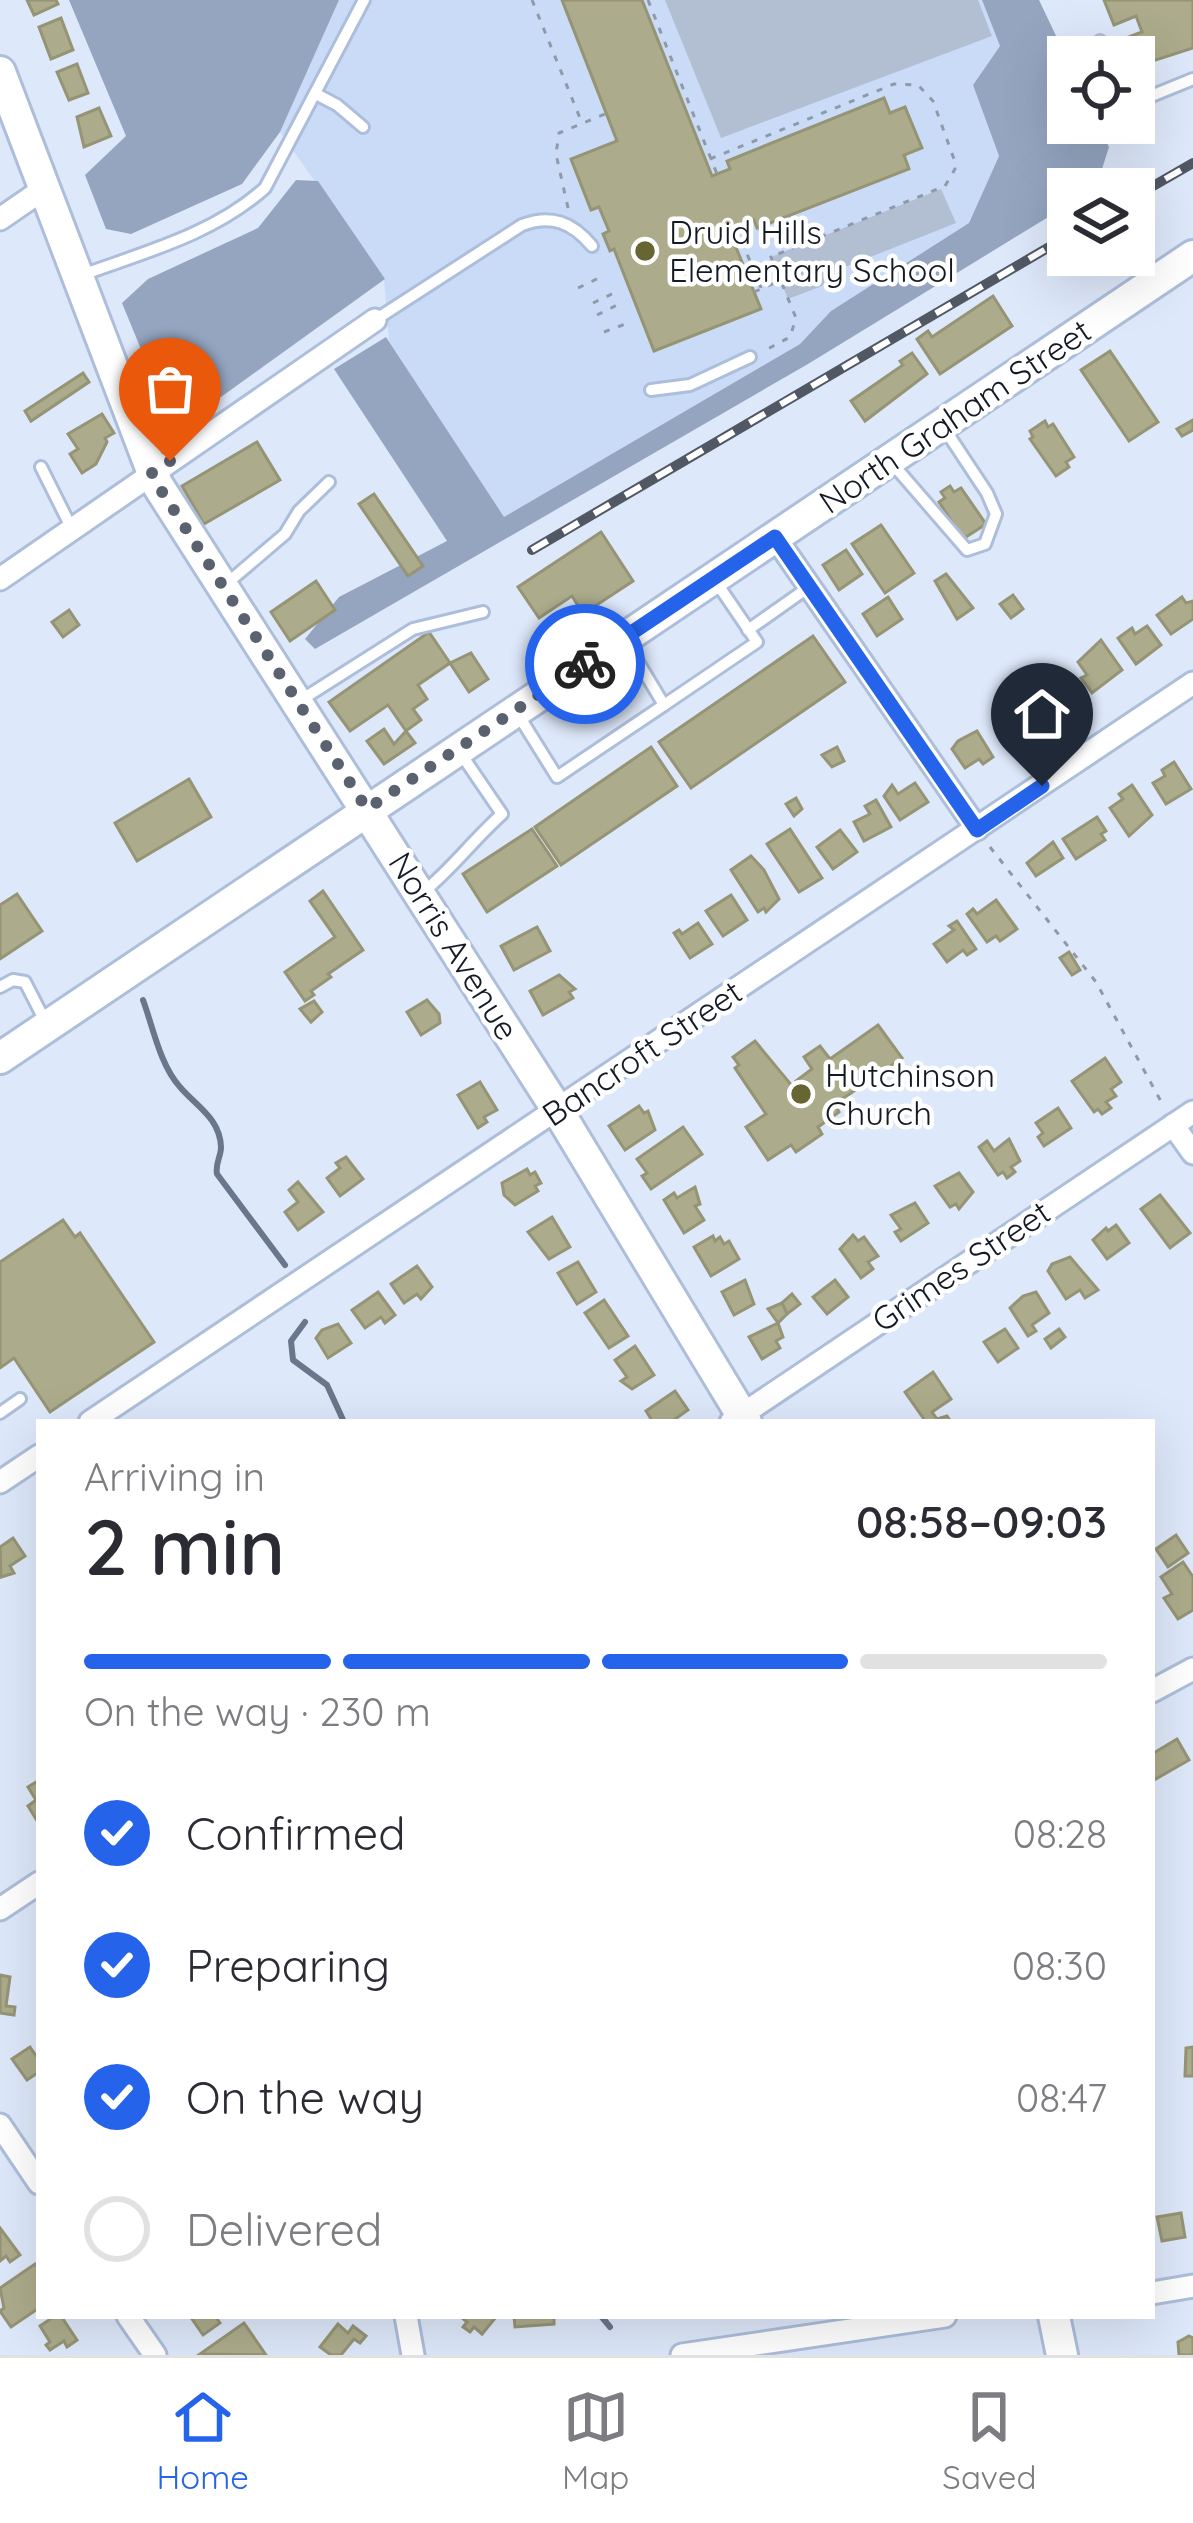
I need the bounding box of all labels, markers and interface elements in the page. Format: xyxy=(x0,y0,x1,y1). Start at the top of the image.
map controls xyxy=(1047,36,1155,276)
button: locate xyxy=(1047,36,1155,144)
button: layers xyxy=(1047,168,1155,276)
place label: Druid Hills Elementary School xyxy=(669,211,955,290)
marker: Druid Hills Elementary School xyxy=(632,238,658,264)
street label: North Graham Street xyxy=(811,309,1098,522)
pin xyxy=(119,338,221,461)
icon: bag xyxy=(137,356,203,422)
courier xyxy=(525,604,645,724)
icon: bike xyxy=(552,631,618,697)
pin xyxy=(991,663,1093,786)
icon: home xyxy=(1009,681,1075,747)
street label: Norris Avenue xyxy=(380,844,528,1047)
street label: Bancroft Street xyxy=(534,971,749,1134)
place label: Hutchinson Church xyxy=(825,1054,995,1133)
marker: Hutchinson Church xyxy=(788,1081,814,1107)
street label: Grimes Street xyxy=(864,1191,1058,1340)
text: Arriving in xyxy=(84,1452,265,1501)
text: 08:58–09:03 xyxy=(856,1493,1107,1549)
text: 2 min xyxy=(84,1497,285,1595)
text: On the way · 230 m xyxy=(84,1687,431,1736)
icon: check xyxy=(84,1800,150,1866)
text: Confirmed xyxy=(186,1805,405,1861)
text: 08:28 xyxy=(1013,1809,1107,1858)
icon: check xyxy=(84,1932,150,1998)
text: Preparing xyxy=(186,1937,390,1993)
text: 08:30 xyxy=(1012,1941,1107,1990)
icon: check xyxy=(84,2064,150,2130)
text: On the way xyxy=(186,2069,424,2125)
text: 08:47 xyxy=(1016,2073,1107,2122)
text: Delivered xyxy=(186,2201,382,2257)
tab: Home xyxy=(157,2384,249,2497)
tab: Map xyxy=(562,2384,629,2497)
tab: Saved xyxy=(942,2384,1036,2497)

